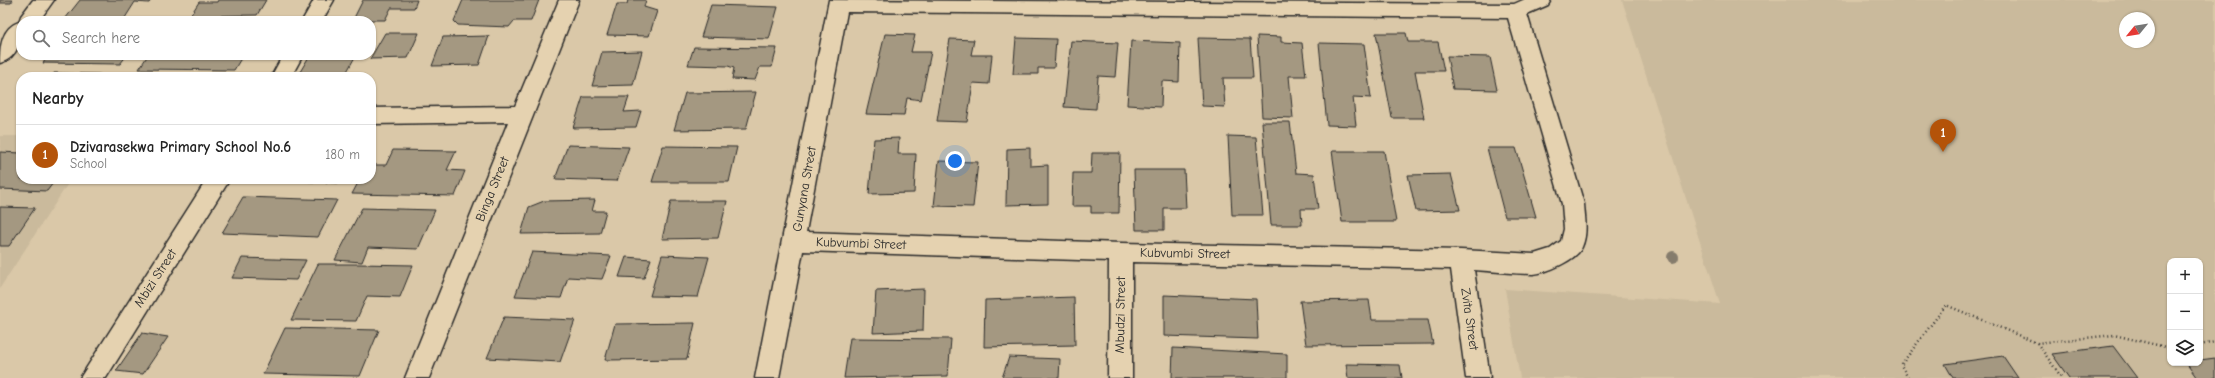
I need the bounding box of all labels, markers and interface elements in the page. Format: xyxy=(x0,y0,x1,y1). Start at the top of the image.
north arrow xyxy=(2119,12,2155,48)
search box xyxy=(16,16,376,60)
icon: search xyxy=(30,27,52,49)
text: Search here xyxy=(62,29,140,47)
text: Nearby xyxy=(32,89,83,108)
pin: 1 xyxy=(1930,119,1956,152)
text: Dzivarasekwa Primary School No.6 xyxy=(70,138,291,156)
street label: Gunyana Street xyxy=(789,144,819,233)
text: 1 xyxy=(42,147,48,162)
text: 180 m xyxy=(325,147,360,162)
your location xyxy=(945,151,965,171)
street label: Binga Street xyxy=(472,153,512,224)
text: School xyxy=(70,156,107,171)
street label: Kubvumbi Street xyxy=(816,234,908,252)
street label: Mbizi Street xyxy=(131,245,180,310)
street label: Kubvumbi Street xyxy=(1140,245,1232,261)
map controls xyxy=(2167,258,2203,366)
button: + xyxy=(2167,258,2203,294)
street label: Mbudzi Street xyxy=(1112,275,1128,354)
street label: Zvita Street xyxy=(1458,287,1482,352)
button: − xyxy=(2167,294,2203,330)
button: layers xyxy=(2167,330,2203,366)

